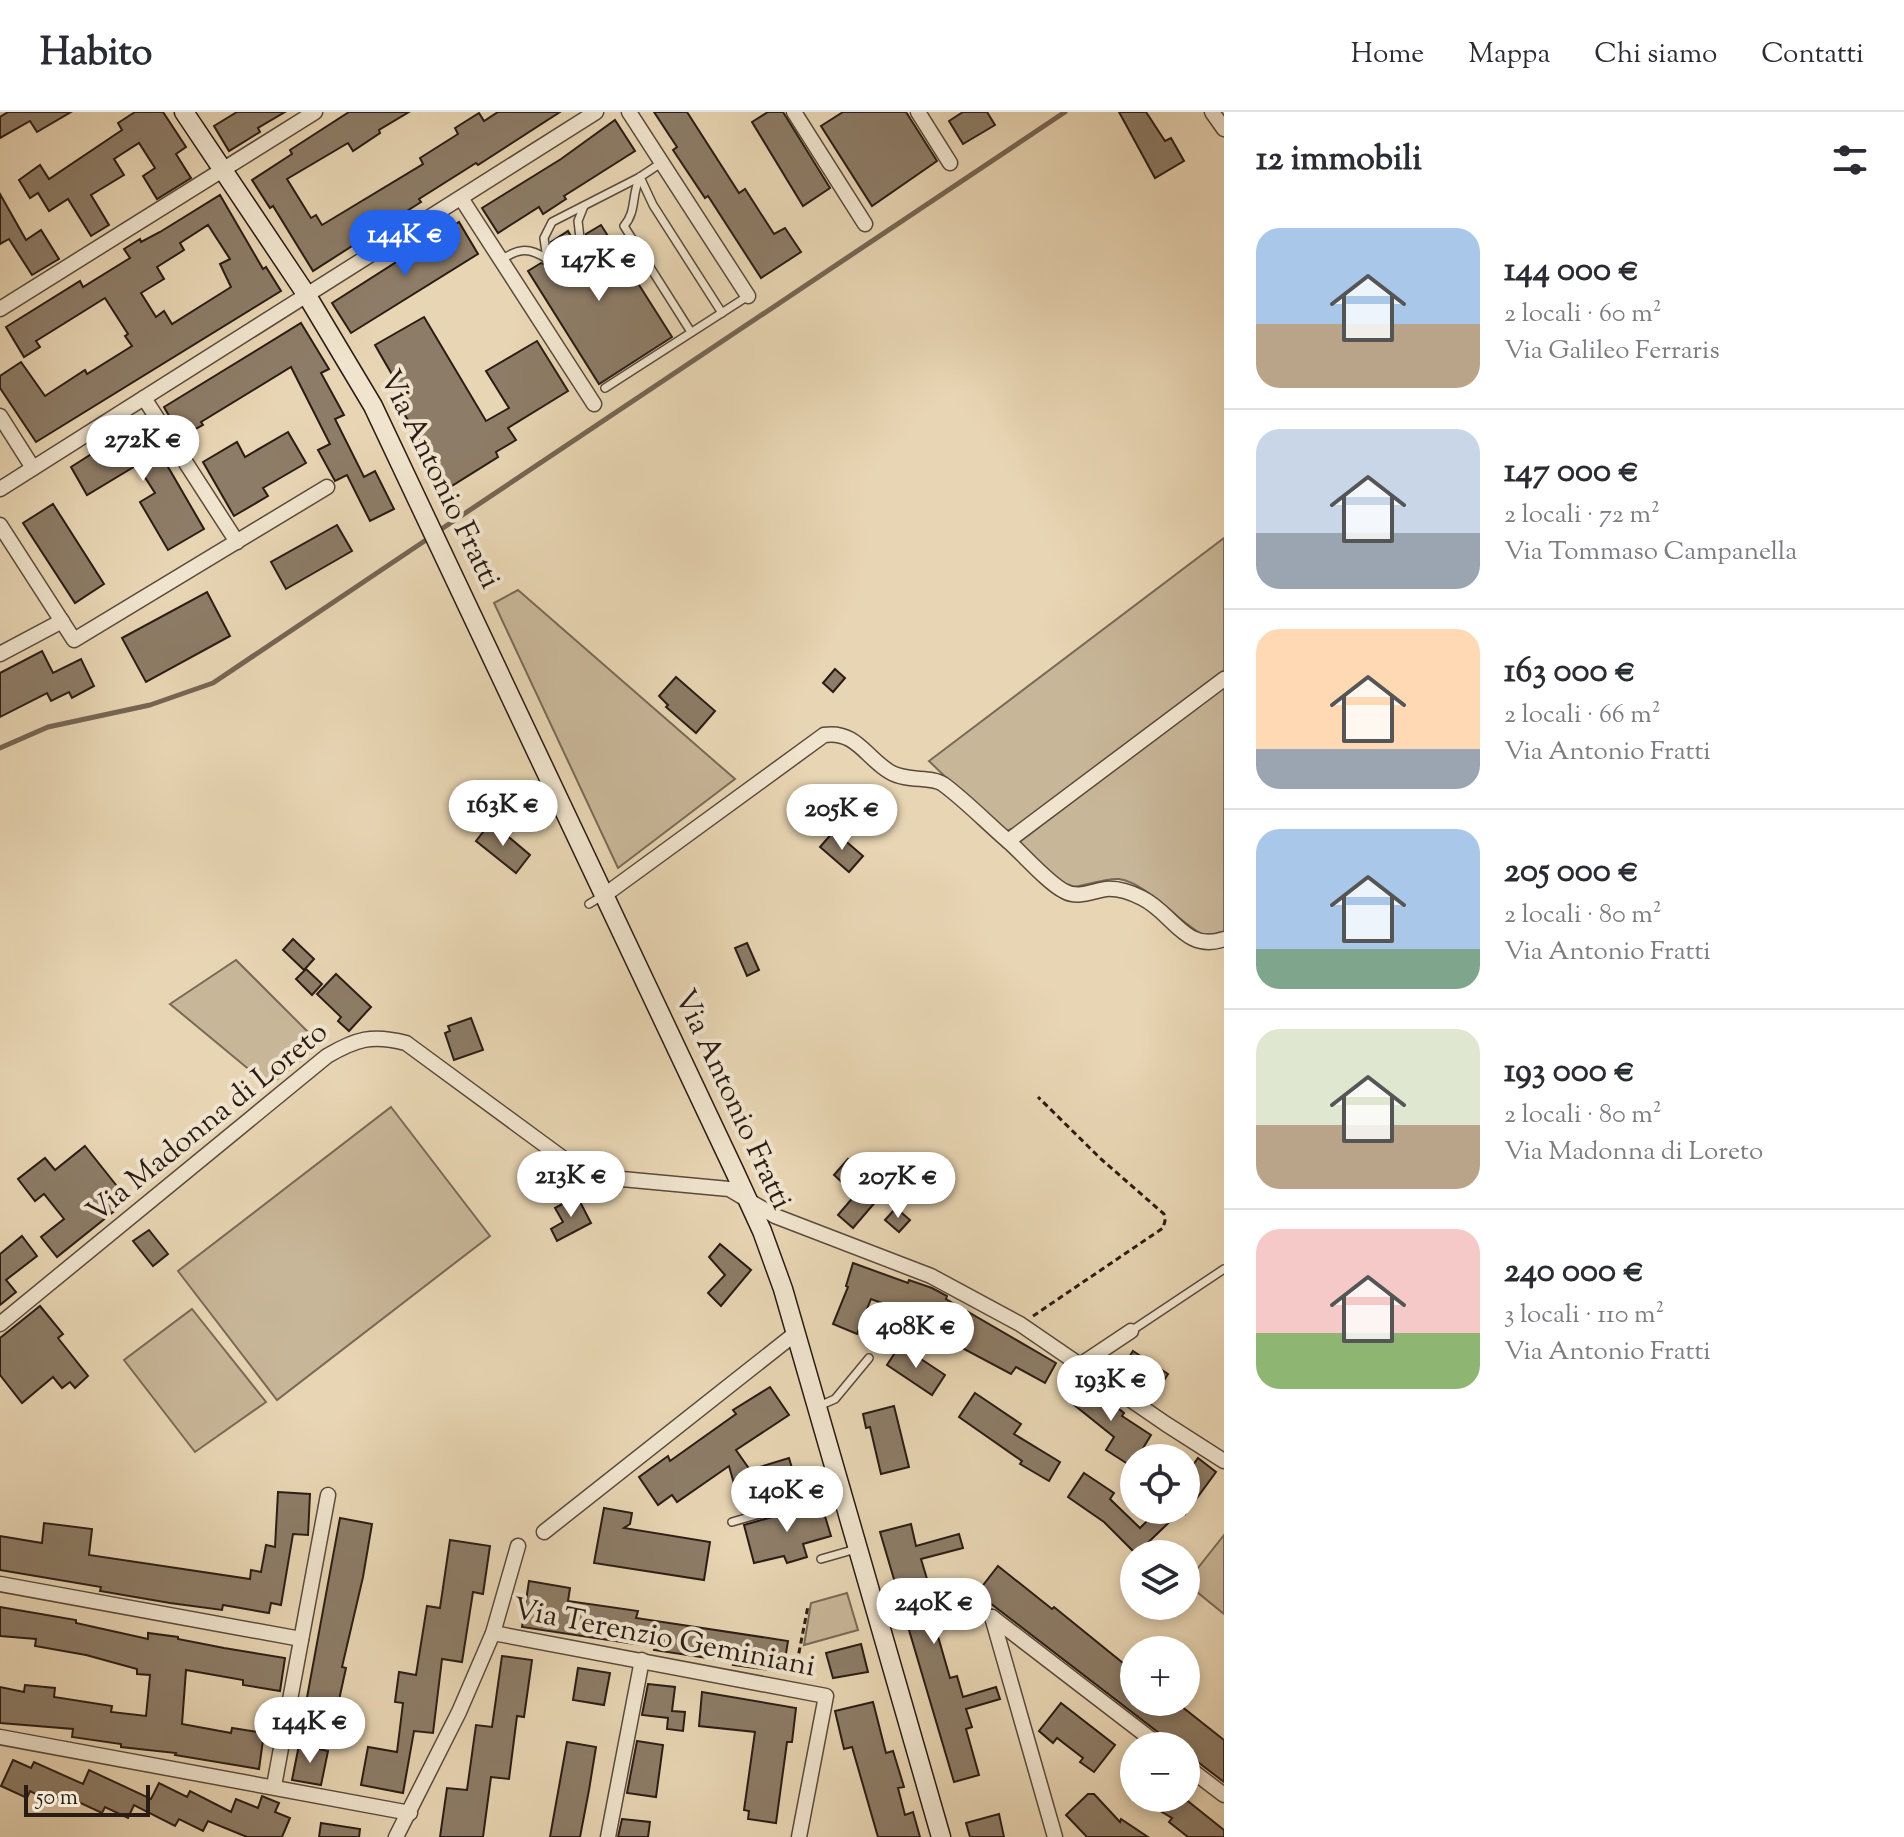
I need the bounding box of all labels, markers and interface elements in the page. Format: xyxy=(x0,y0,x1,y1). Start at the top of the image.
text: Habito xyxy=(40,28,152,82)
text: Home xyxy=(1351,35,1424,75)
text: Mappa xyxy=(1468,35,1550,75)
text: Chi siamo xyxy=(1594,35,1717,75)
text: Contatti xyxy=(1761,35,1864,75)
text: 12 immobili xyxy=(1256,136,1422,185)
icon: filters xyxy=(1828,138,1872,182)
pin: 144K € xyxy=(340,210,470,278)
text: 144K € xyxy=(367,217,443,254)
pin: 147K € xyxy=(534,235,664,303)
text: 147K € xyxy=(561,242,637,279)
text: 144 000 € xyxy=(1504,247,1639,296)
icon: home xyxy=(1320,260,1416,356)
text: 2 locali · 60 m² xyxy=(1504,296,1661,333)
text: Via Galileo Ferraris xyxy=(1504,333,1720,370)
street label: Via Antonio Fratti xyxy=(367,363,511,597)
pin: 272K € xyxy=(78,415,208,483)
text: 272K € xyxy=(104,422,182,459)
text: 147 000 € xyxy=(1504,448,1639,497)
icon: home xyxy=(1320,461,1416,557)
text: 2 locali · 72 m² xyxy=(1504,497,1660,534)
text: Via Tommaso Campanella xyxy=(1504,534,1797,571)
text: 163 000 € xyxy=(1504,648,1636,697)
icon: home xyxy=(1320,661,1416,757)
text: 2 locali · 66 m² xyxy=(1504,697,1661,734)
text: Via Antonio Fratti xyxy=(1504,734,1711,771)
pin: 163K € xyxy=(438,780,568,848)
pin: 205K € xyxy=(777,784,907,852)
text: 163K € xyxy=(467,787,539,824)
text: 205K € xyxy=(804,791,880,828)
text: 205 000 € xyxy=(1504,848,1639,897)
icon: home xyxy=(1320,861,1416,957)
text: 2 locali · 80 m² xyxy=(1504,897,1661,934)
text: Via Antonio Fratti xyxy=(1504,934,1711,971)
street label: Via Antonio Fratti xyxy=(662,983,802,1217)
street label: Via Madonna di Loreto xyxy=(78,1012,338,1234)
text: 193 000 € xyxy=(1504,1048,1635,1097)
icon: home xyxy=(1320,1061,1416,1157)
text: 2 locali · 80 m² xyxy=(1504,1097,1661,1134)
text: Via Madonna di Loreto xyxy=(1504,1134,1763,1171)
pin: 213K € xyxy=(506,1151,636,1219)
pin: 207K € xyxy=(833,1152,963,1220)
text: 213K € xyxy=(535,1158,607,1195)
text: 207K € xyxy=(858,1159,938,1196)
text: 240 000 € xyxy=(1504,1248,1644,1297)
icon: home xyxy=(1320,1261,1416,1357)
text: 3 locali · 110 m² xyxy=(1504,1297,1664,1334)
pin: 408K € xyxy=(851,1302,981,1370)
text: 408K € xyxy=(876,1309,956,1346)
text: Via Antonio Fratti xyxy=(1504,1334,1711,1371)
pin: 193K € xyxy=(1046,1355,1176,1423)
text: 193K € xyxy=(1075,1362,1147,1399)
map controls xyxy=(1120,1444,1200,1812)
button: locate xyxy=(1120,1444,1200,1524)
pin: 140K € xyxy=(722,1466,852,1534)
text: 140K € xyxy=(749,1473,825,1510)
button: layers xyxy=(1120,1540,1200,1620)
pin: 240K € xyxy=(869,1578,999,1646)
text: 240K € xyxy=(894,1585,974,1622)
street label: Via Terenzio Geminiani xyxy=(509,1589,819,1689)
button: + xyxy=(1120,1636,1200,1716)
pin: 144K € xyxy=(245,1697,375,1765)
text: 144K € xyxy=(272,1704,348,1741)
button: − xyxy=(1120,1732,1200,1812)
scale bar xyxy=(24,1781,150,1817)
text: 50 m xyxy=(36,1783,78,1815)

